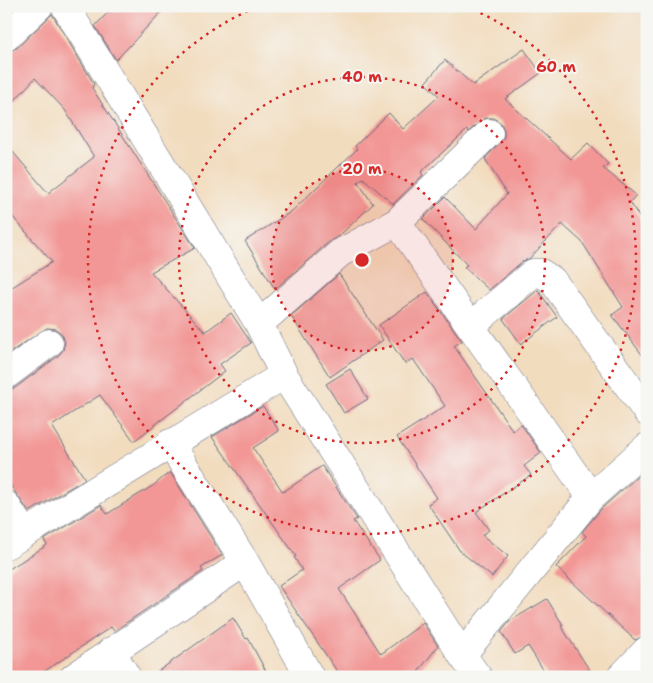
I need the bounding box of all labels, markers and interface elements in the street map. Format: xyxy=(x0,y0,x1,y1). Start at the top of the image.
text: 60 m xyxy=(536,57,576,77)
text: 40 m xyxy=(342,67,382,87)
text: 20 m xyxy=(342,159,382,179)
centre of rings xyxy=(353,251,371,269)

